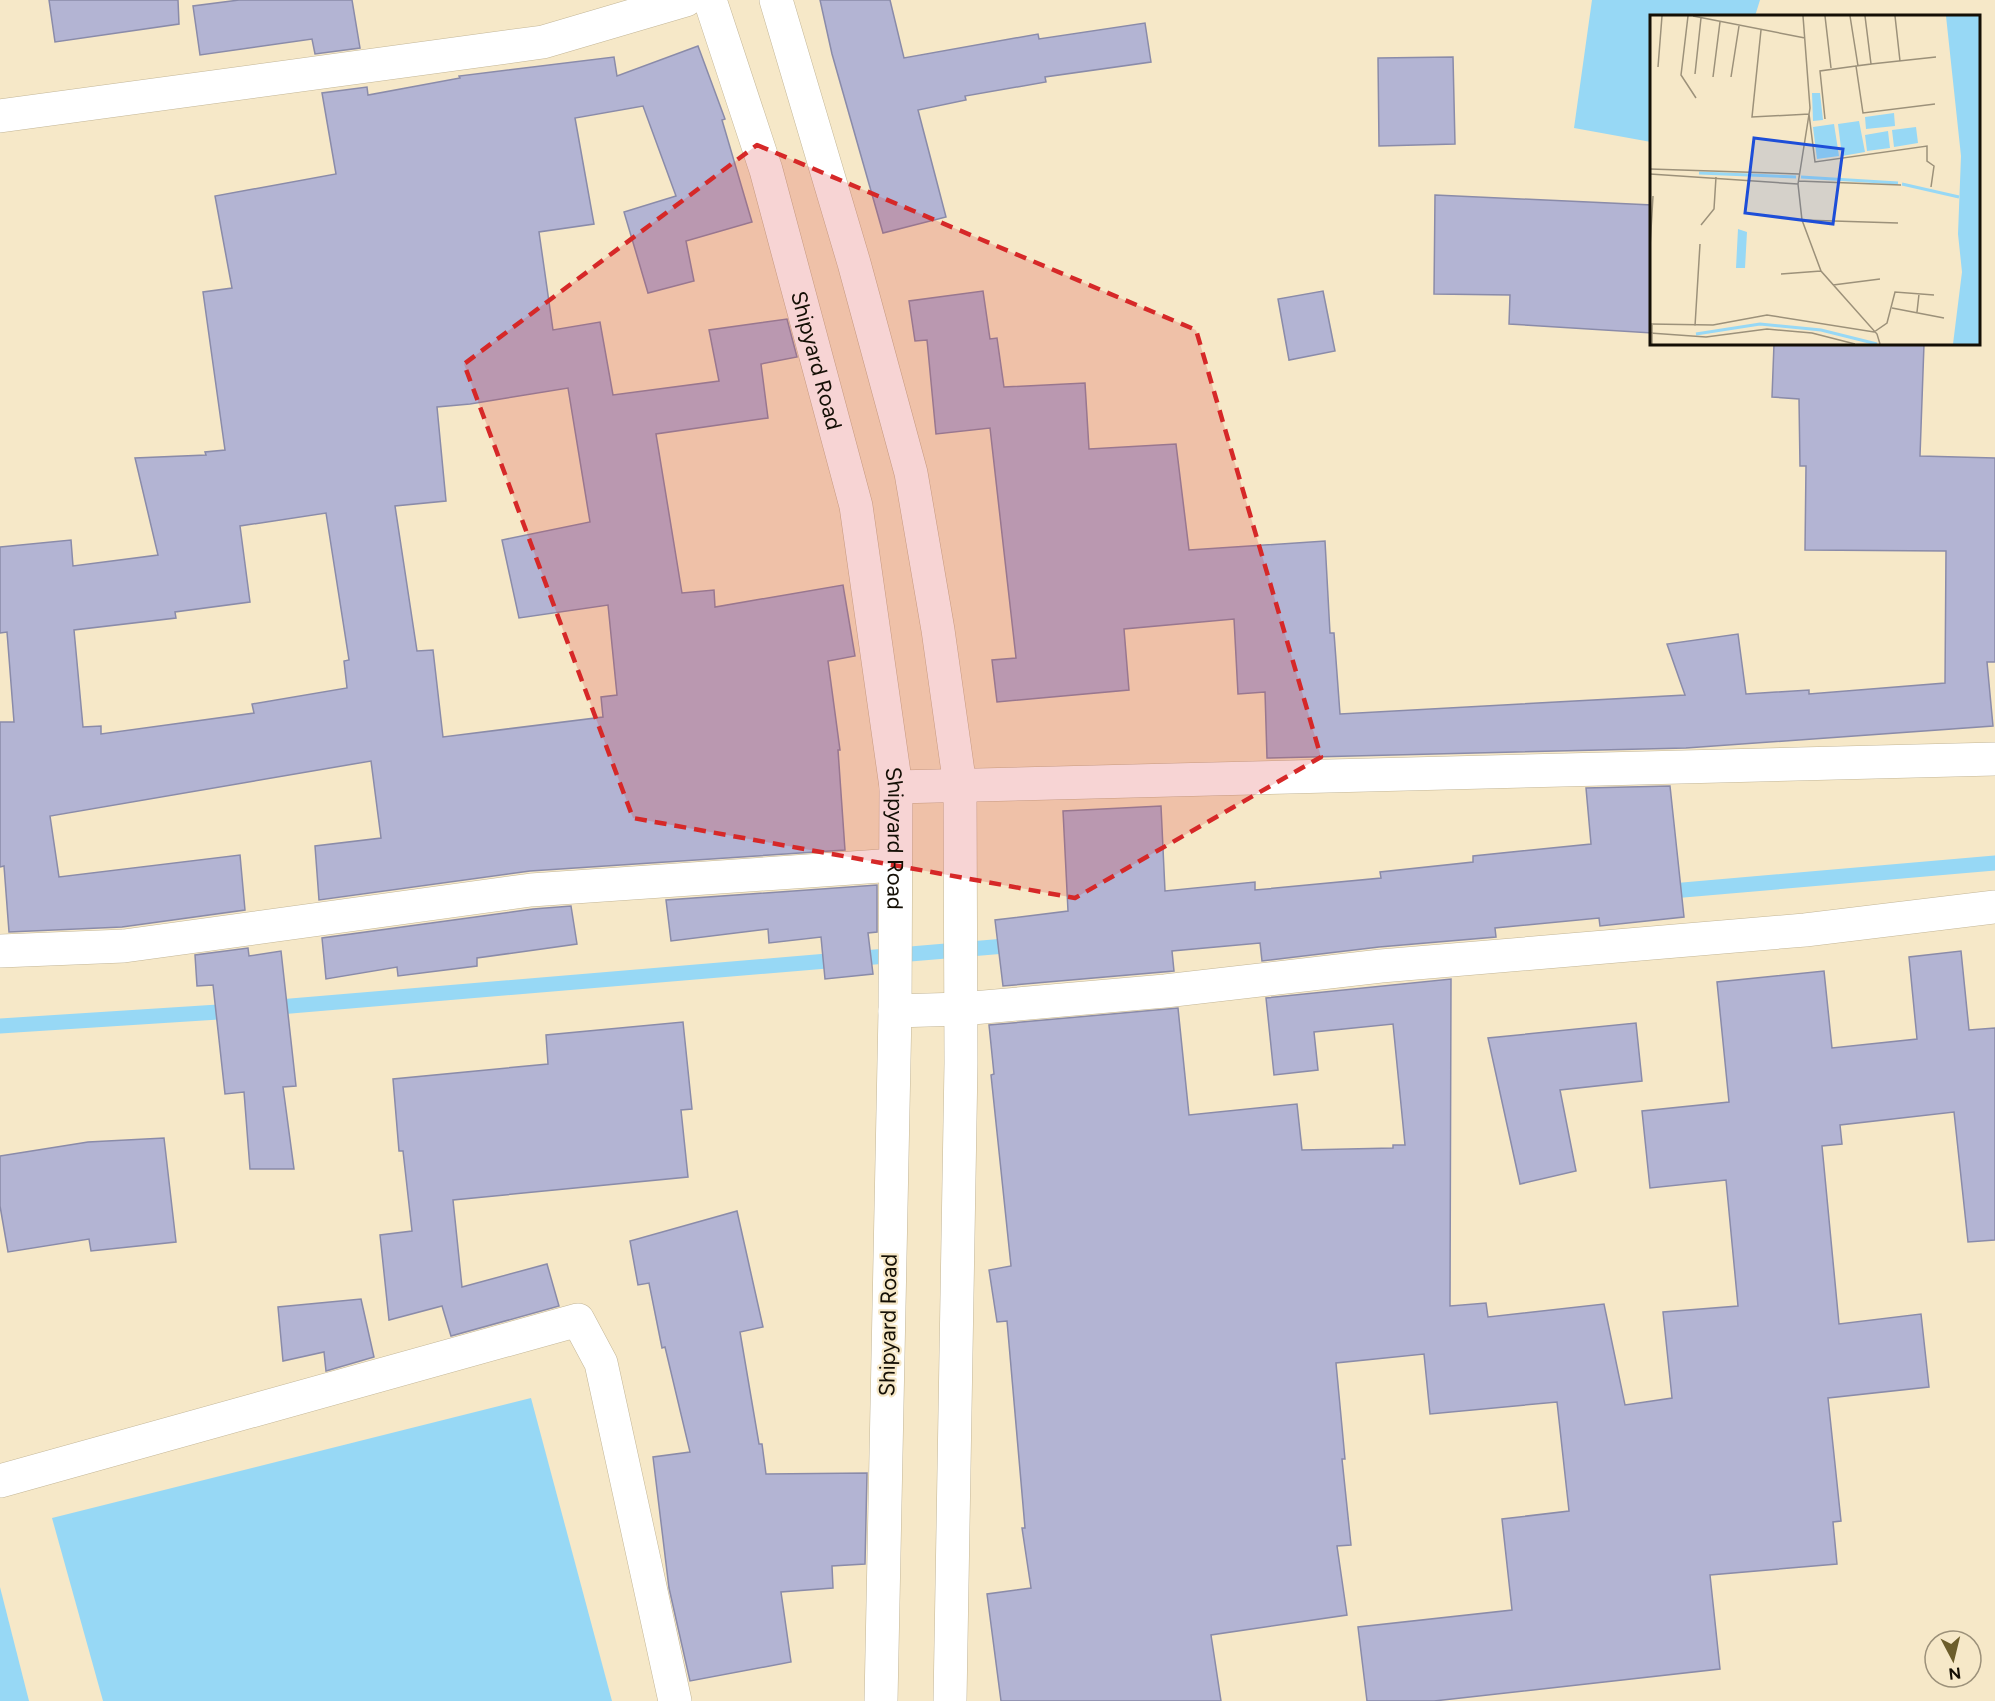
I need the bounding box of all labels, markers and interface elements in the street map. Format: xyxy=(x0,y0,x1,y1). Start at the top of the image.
inset map xyxy=(1650,15,1980,345)
street label: Shipyard Road xyxy=(785,288,848,433)
street label: Shipyard Road xyxy=(880,765,910,910)
street label: Shipyard Road xyxy=(873,1254,903,1396)
north arrow xyxy=(1923,1629,1983,1689)
text: N xyxy=(1947,1663,1962,1684)

